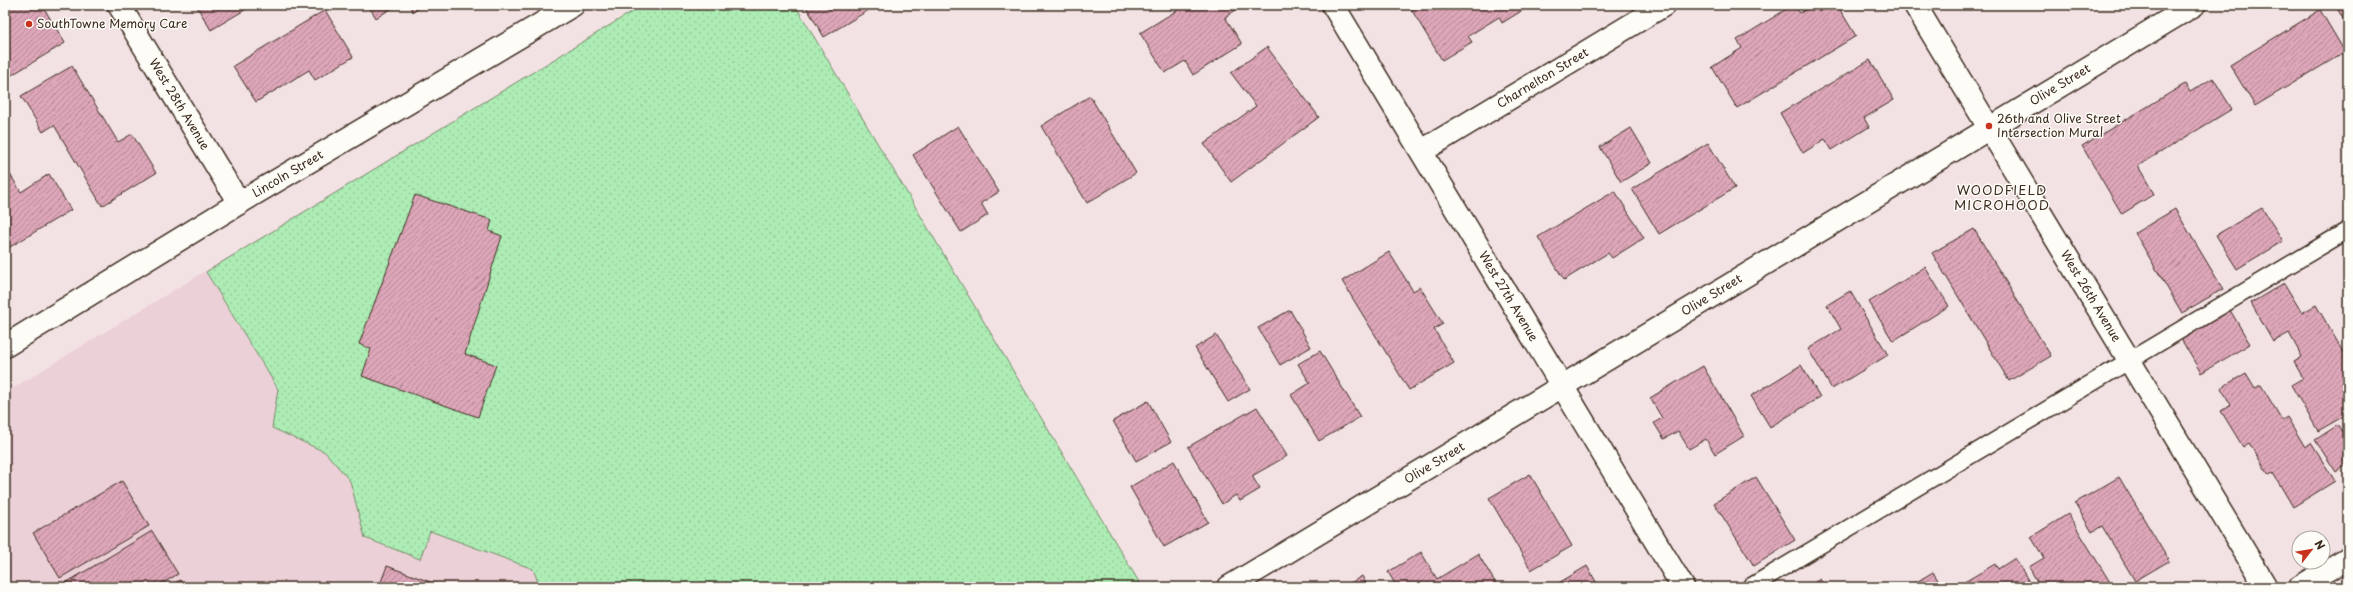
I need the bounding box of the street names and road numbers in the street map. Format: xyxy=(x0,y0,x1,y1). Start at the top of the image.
street label: Charnelton Street xyxy=(1493,43,1592,112)
street label: West 28th Avenue xyxy=(145,54,215,153)
street label: Olive Street xyxy=(2026,59,2094,109)
street label: Lincoln Street xyxy=(248,145,326,201)
street label: West 26th Avenue xyxy=(2057,246,2126,345)
street label: West 27th Avenue xyxy=(1475,247,1543,345)
street label: Olive Street xyxy=(1677,269,1745,320)
street label: Olive Street xyxy=(1400,437,1468,488)

